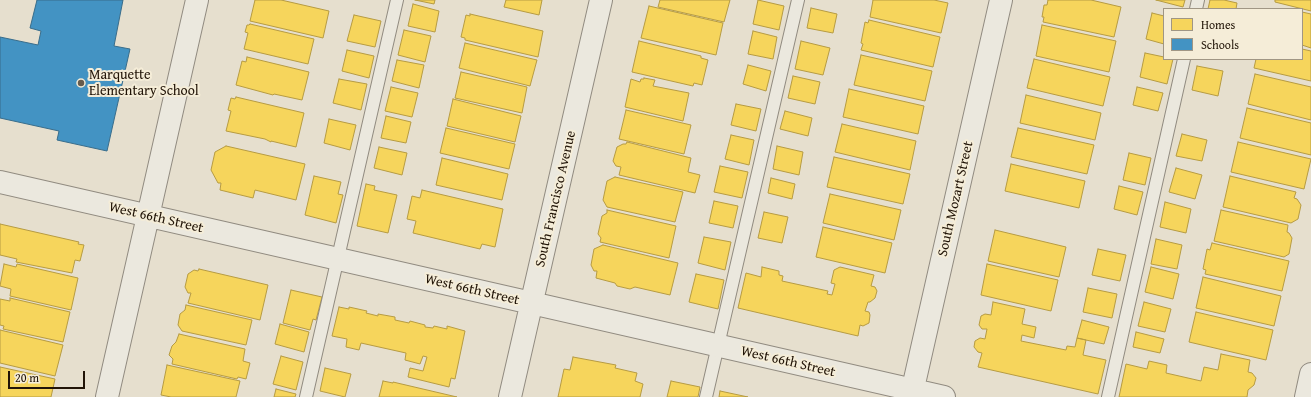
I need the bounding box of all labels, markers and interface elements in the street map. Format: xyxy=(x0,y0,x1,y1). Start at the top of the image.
legend xyxy=(1163,8,1303,60)
text: Homes xyxy=(1201,16,1235,33)
text: Schools xyxy=(1201,36,1239,53)
place label: Marquette Elementary School xyxy=(89,67,199,100)
marker: Marquette Elementary School xyxy=(76,78,86,88)
street label: South Francisco Avenue xyxy=(532,129,580,269)
street label: South Mozart Street xyxy=(935,140,977,258)
street label: West 66th Street xyxy=(107,199,205,237)
street label: West 66th Street xyxy=(423,271,521,309)
street label: West 66th Street xyxy=(739,343,837,381)
scale bar xyxy=(10,363,87,389)
text: 20 m xyxy=(15,369,39,386)

